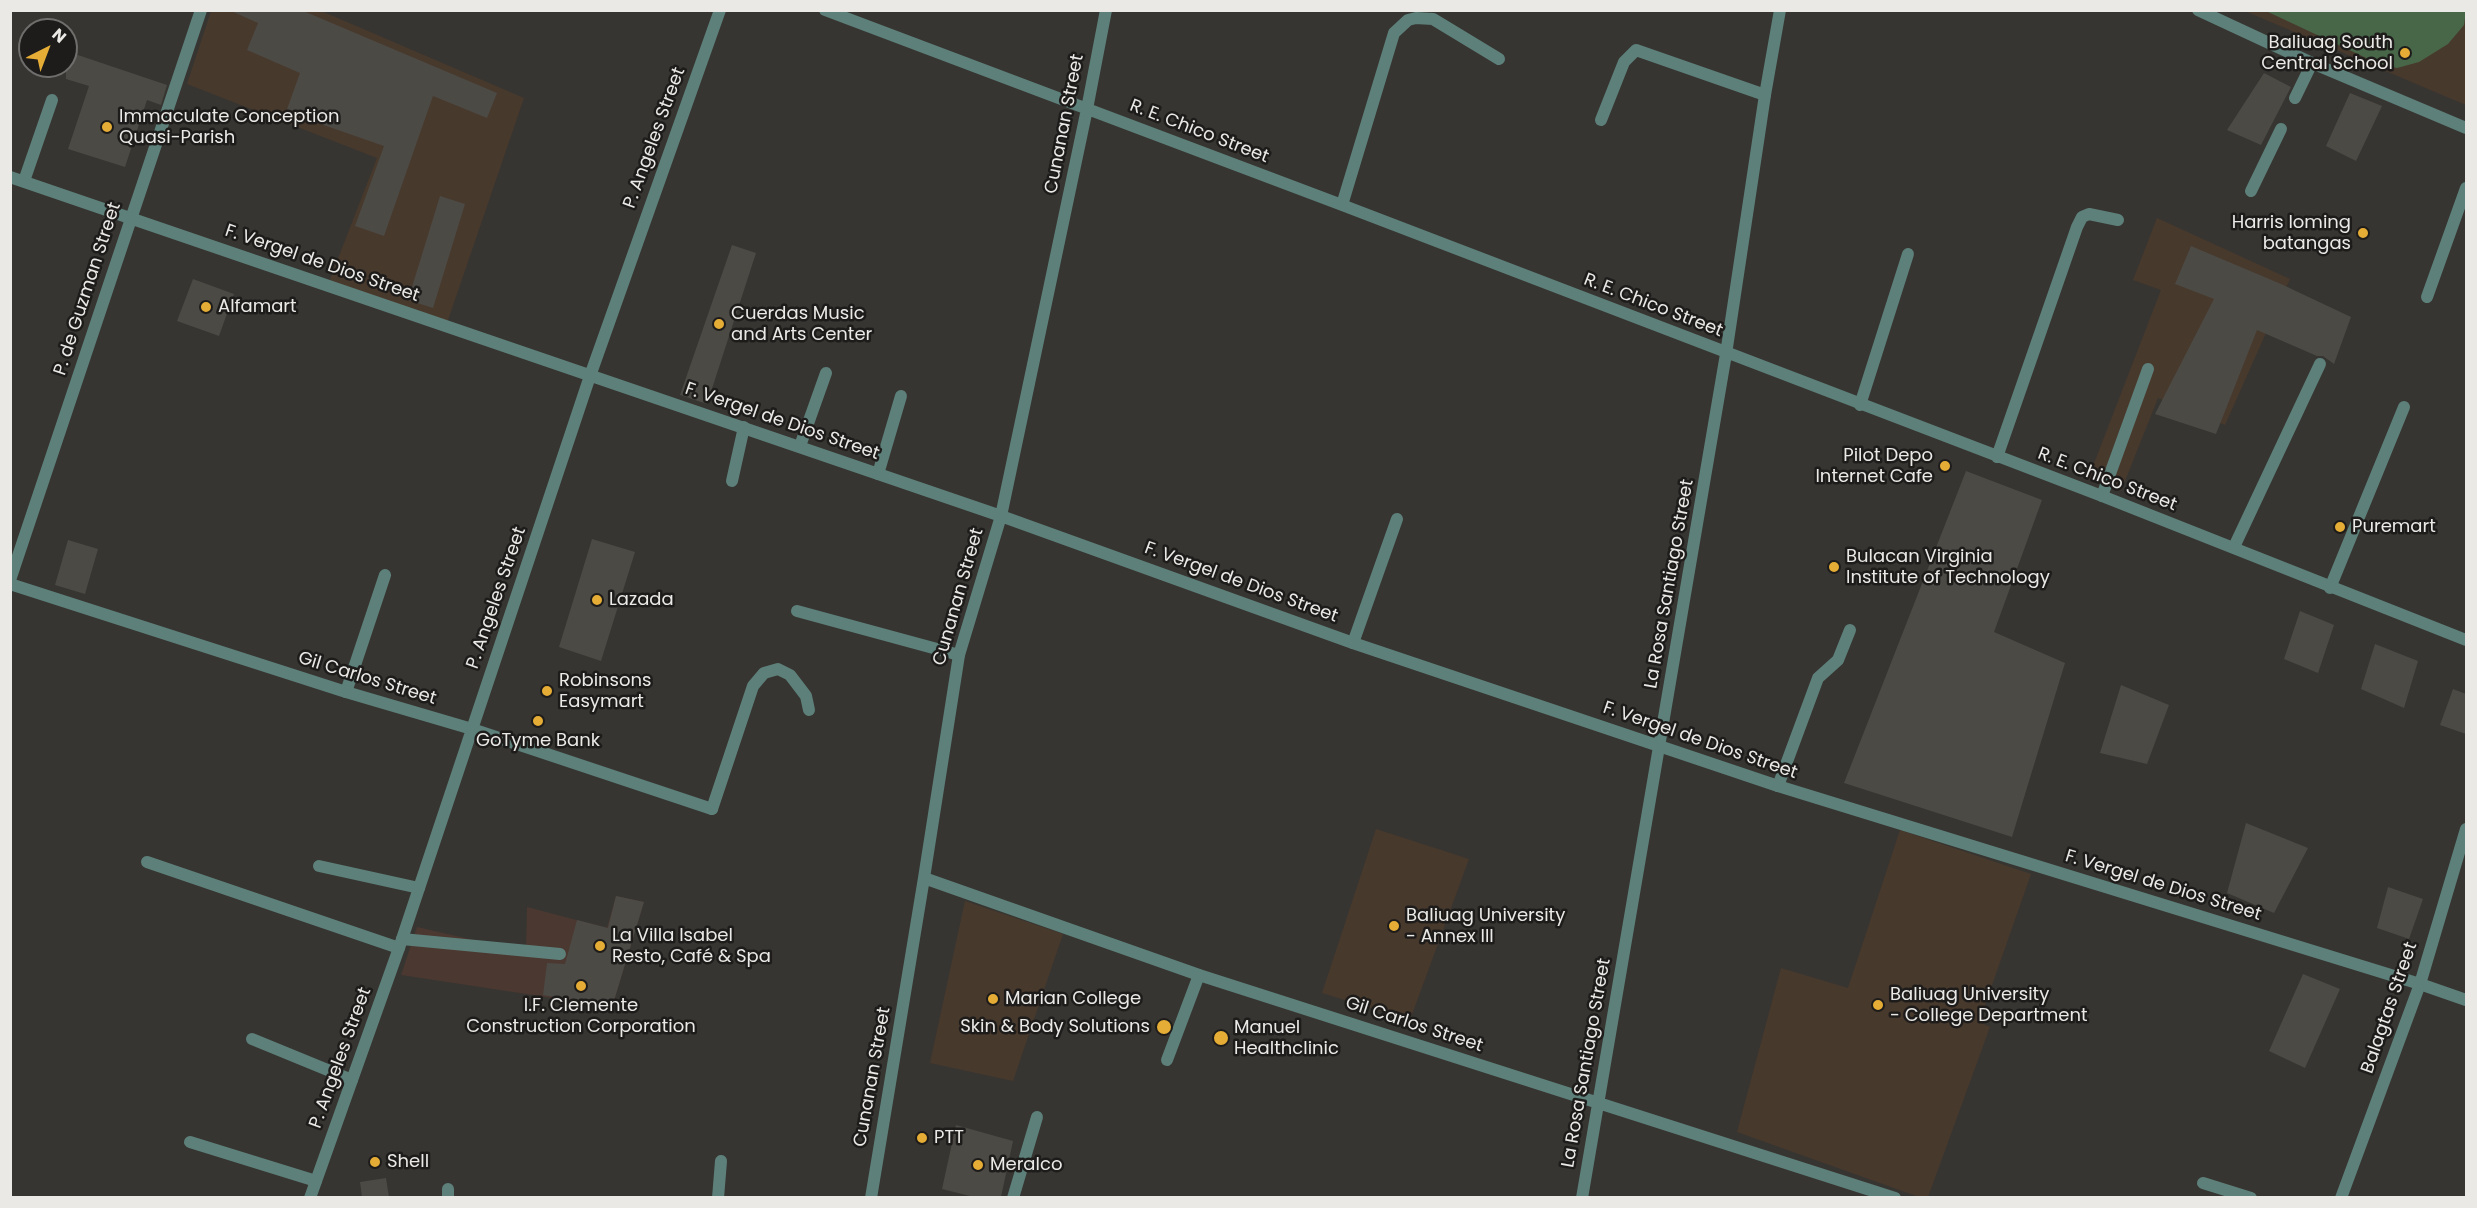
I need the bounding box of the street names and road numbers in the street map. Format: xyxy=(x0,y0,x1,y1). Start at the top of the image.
street label: Cunanan Street xyxy=(1041,52,1089,196)
street label: P. Angeles Street xyxy=(619,65,691,211)
street label: R. E. Chico Street xyxy=(1126,96,1272,168)
street label: P. de Guzman Street xyxy=(50,200,126,378)
street label: F. Vergel de Dios Street xyxy=(222,221,422,307)
street label: R. E. Chico Street xyxy=(1580,270,1726,342)
street label: F. Vergel de Dios Street xyxy=(682,379,882,465)
street label: R. E. Chico Street xyxy=(2034,444,2180,516)
street label: La Rosa Santiago Street xyxy=(1641,478,1699,690)
street label: P. Angeles Street xyxy=(463,524,531,672)
street label: Cunanan Street xyxy=(929,526,989,668)
street label: F. Vergel de Dios Street xyxy=(1141,538,1341,628)
street label: Gil Carlos Street xyxy=(295,648,439,710)
street label: F. Vergel de Dios Street xyxy=(1600,698,1800,784)
street label: F. Vergel de Dios Street xyxy=(2062,846,2264,926)
street label: Balagtas Street xyxy=(2357,939,2423,1077)
street label: La Rosa Santiago Street xyxy=(1558,957,1616,1169)
street label: P. Angeles Street xyxy=(305,985,377,1131)
street label: Gil Carlos Street xyxy=(1343,993,1485,1057)
street label: Cunanan Street xyxy=(850,1005,896,1149)

